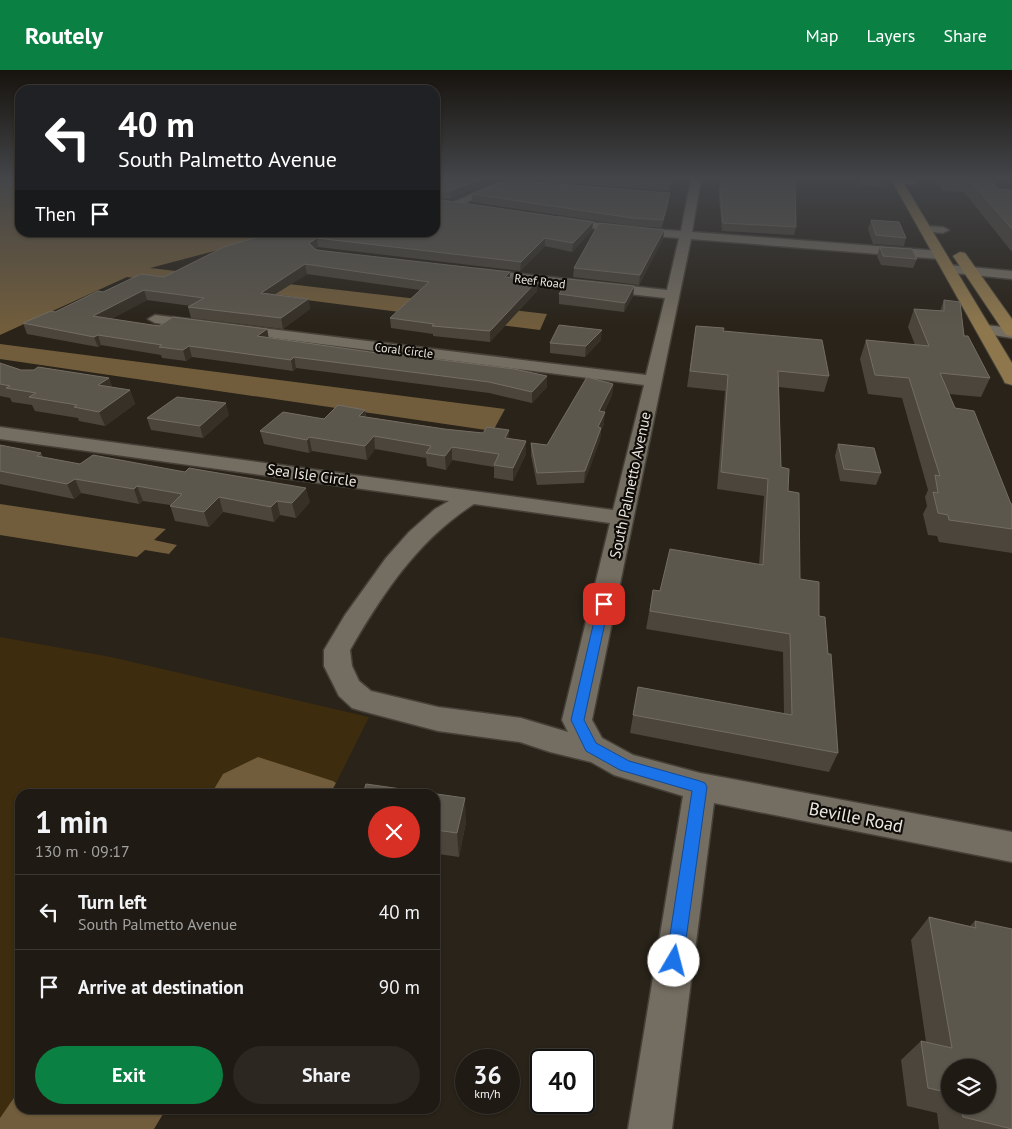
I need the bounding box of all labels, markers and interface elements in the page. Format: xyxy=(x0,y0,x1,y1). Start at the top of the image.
text: Routely xyxy=(25,20,103,51)
text: Map xyxy=(806,24,838,47)
text: Layers xyxy=(866,24,915,47)
text: Share xyxy=(943,24,987,47)
text: 40 m xyxy=(118,101,195,147)
icon: left xyxy=(35,105,100,170)
text: South Palmetto Avenue xyxy=(118,145,337,173)
icon: arrive xyxy=(86,200,114,228)
text: Then xyxy=(35,202,76,226)
street label: Reef Road xyxy=(514,270,566,292)
street label: Coral Circle xyxy=(374,339,434,361)
street label: South Palmetto Avenue xyxy=(605,410,655,560)
street label: Sea Isle Circle xyxy=(266,459,358,491)
pin xyxy=(583,583,625,625)
icon: arrive xyxy=(590,590,618,618)
street label: Beville Road xyxy=(807,797,905,837)
text: 1 min xyxy=(35,802,108,841)
button: close xyxy=(368,806,420,858)
text: 130 m · 09:17 xyxy=(35,841,130,861)
text: Turn left xyxy=(78,890,147,914)
icon: left xyxy=(35,898,63,926)
text: 40 m xyxy=(379,900,420,924)
text: South Palmetto Avenue xyxy=(78,914,237,934)
position arrow xyxy=(647,934,699,986)
icon: arrive xyxy=(35,973,63,1001)
text: Arrive at destination xyxy=(78,975,244,999)
text: 90 m xyxy=(379,975,420,999)
button: Exit xyxy=(35,1046,223,1104)
button: Share xyxy=(233,1046,420,1104)
speed limit sign: 40 xyxy=(530,1049,595,1114)
text: 36 xyxy=(473,1059,502,1091)
map controls xyxy=(941,1059,996,1114)
button: layers xyxy=(941,1059,996,1114)
text: km/h xyxy=(474,1086,501,1101)

